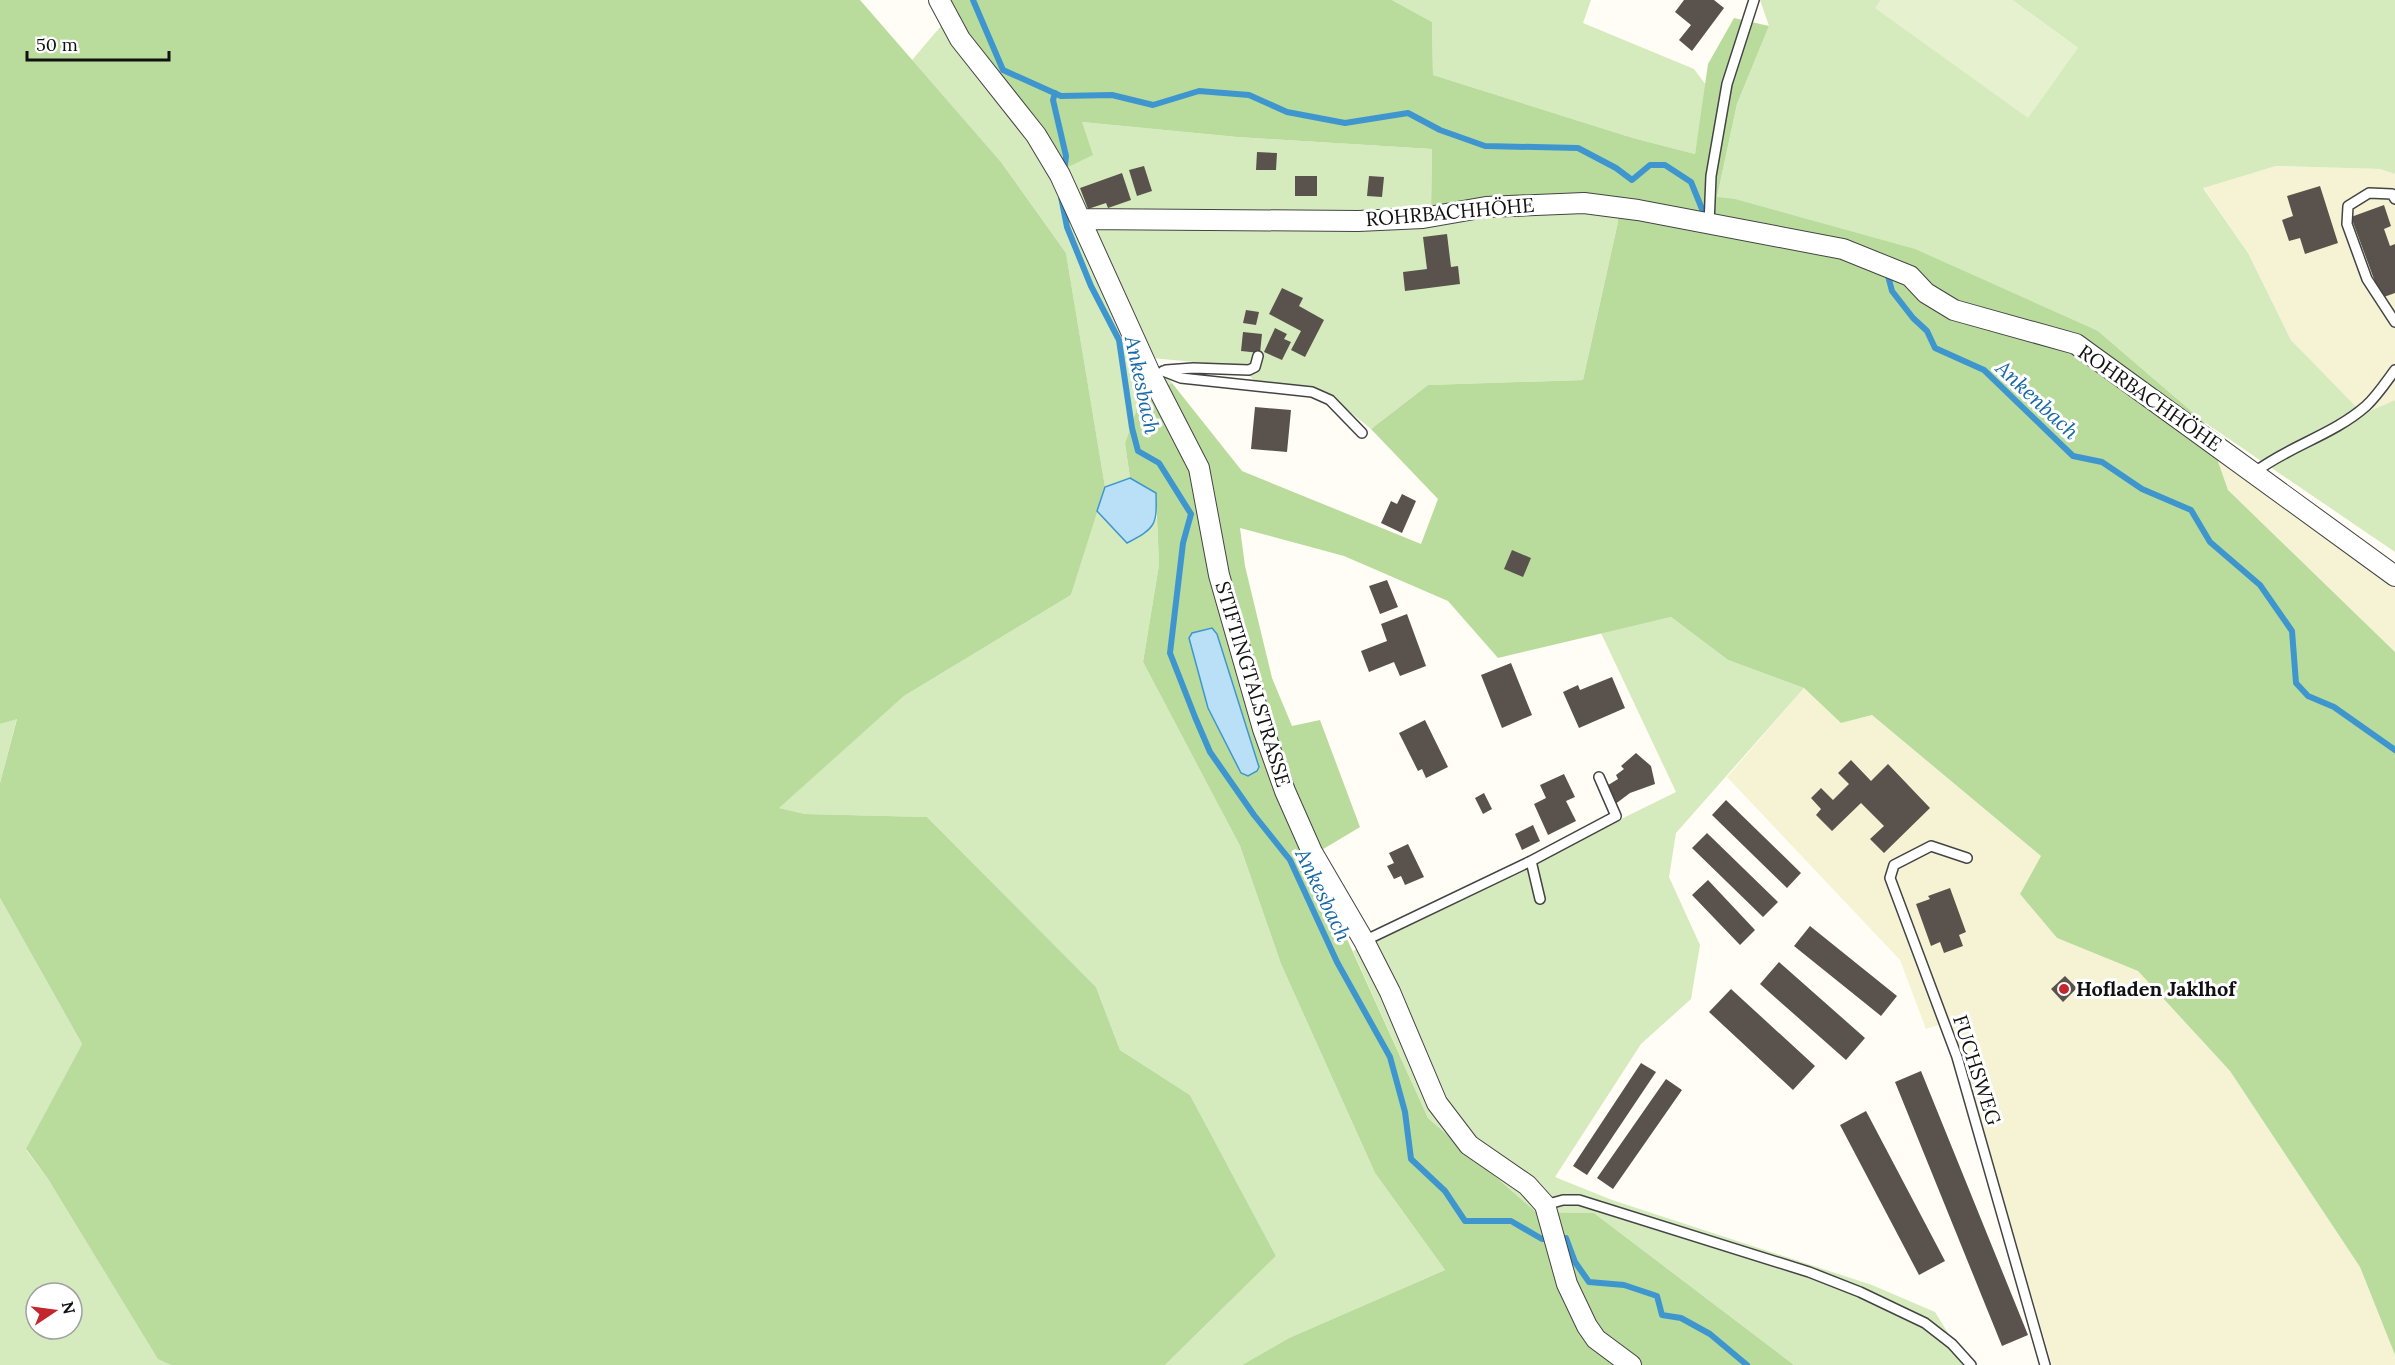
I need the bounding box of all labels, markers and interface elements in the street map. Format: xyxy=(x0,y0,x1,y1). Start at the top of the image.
scale bar xyxy=(27,24,170,62)
text: 50 m xyxy=(36,33,78,56)
street label: ROHRBACHHÖHE xyxy=(1364,192,1535,231)
water label: Ankesbach xyxy=(1119,332,1166,437)
street label: ROHRBACHHÖHE xyxy=(2074,339,2227,456)
water label: Ankenbach xyxy=(1989,354,2085,445)
street label: STIFTINGTALSTRASSE xyxy=(1210,578,1297,789)
water label: Ankesbach xyxy=(1289,843,1358,946)
place label: Hofladen Jaklhof xyxy=(2076,976,2237,1001)
marker: Hofladen Jaklhof xyxy=(2057,982,2071,996)
street label: FUCHSWEG xyxy=(1948,1012,2007,1128)
north arrow xyxy=(24,1281,84,1341)
text: N xyxy=(57,1299,80,1316)

